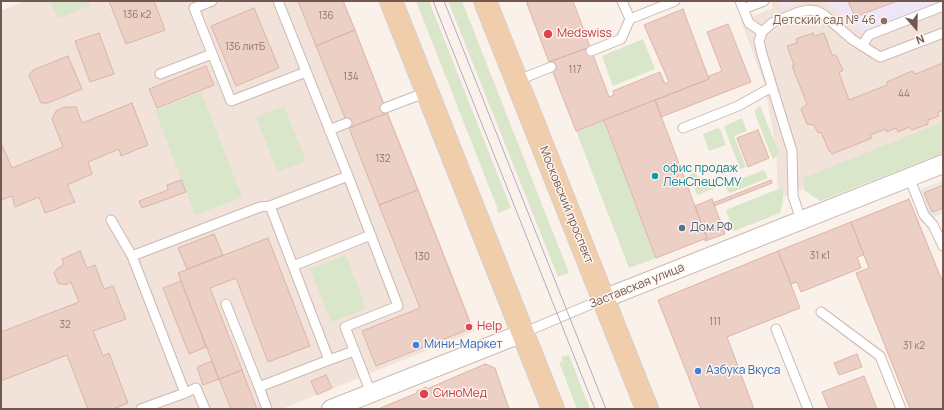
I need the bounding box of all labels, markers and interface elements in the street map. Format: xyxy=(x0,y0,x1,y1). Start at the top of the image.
north arrow xyxy=(896,8,936,48)
house number: 136 к2 xyxy=(123,9,151,21)
house number: 136 xyxy=(318,10,334,22)
place label: Детский сад № 46 xyxy=(773,14,876,28)
marker: Детский сад № 46 xyxy=(879,16,889,26)
place label: Medswiss xyxy=(557,27,612,41)
marker: Medswiss xyxy=(542,28,554,40)
text: N xyxy=(914,31,927,48)
house number: 136 литБ xyxy=(225,41,265,53)
house number: 117 xyxy=(569,64,581,76)
house number: 134 xyxy=(343,71,359,83)
house number: 44 xyxy=(898,88,910,100)
street label: Московский проспект xyxy=(536,144,596,266)
house number: 132 xyxy=(375,153,391,165)
place label: офис продаж ЛенСпецСМУ xyxy=(663,162,741,190)
marker: офис продаж ЛенСпецСМУ xyxy=(650,171,660,181)
place label: Дом РФ xyxy=(690,221,732,235)
marker: Дом РФ xyxy=(677,223,687,233)
house number: 31 к1 xyxy=(810,250,830,262)
house number: 130 xyxy=(414,251,430,263)
street label: Заставская улица xyxy=(587,260,687,312)
house number: 111 xyxy=(709,316,721,328)
house number: 32 xyxy=(59,319,71,331)
place label: Help xyxy=(477,320,502,334)
marker: Help xyxy=(464,322,474,332)
place label: Мини-Маркет xyxy=(424,338,502,352)
marker: Мини-Маркет xyxy=(411,340,421,350)
house number: 31 к2 xyxy=(903,340,925,352)
place label: Азбука Вкуса xyxy=(706,364,780,378)
marker: Азбука Вкуса xyxy=(693,366,703,376)
place label: СиноМед xyxy=(433,387,487,401)
marker: СиноМед xyxy=(418,388,430,400)

